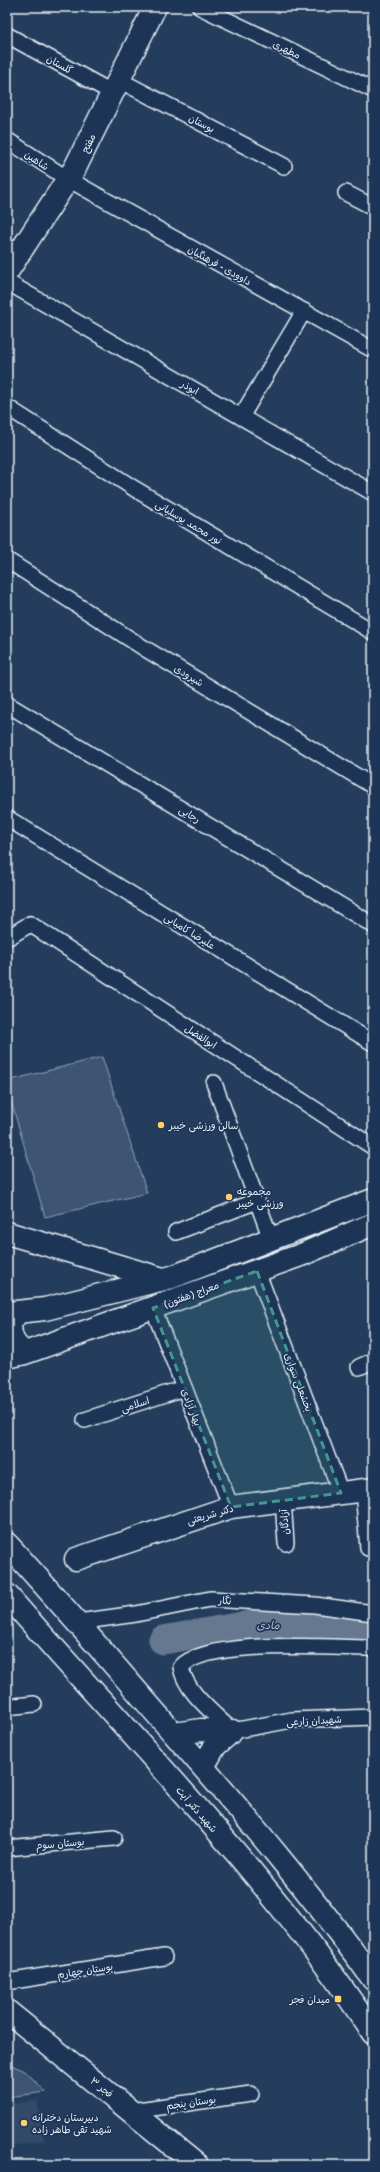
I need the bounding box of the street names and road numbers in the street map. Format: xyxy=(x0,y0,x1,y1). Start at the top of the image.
street label: مطهری xyxy=(271,38,303,62)
street label: گلستان xyxy=(44,53,75,77)
street label: بوستان xyxy=(187,112,217,135)
street label: مفتح xyxy=(79,132,100,155)
street label: شاهین xyxy=(22,149,51,173)
street label: داوودی - فرهنگیان xyxy=(186,243,253,288)
street label: ابوذر xyxy=(178,378,201,398)
street label: نور محمد یوسلیانی xyxy=(153,498,224,548)
street label: شیرودی xyxy=(172,662,206,689)
street label: رجایی xyxy=(176,804,202,827)
street label: علیرضا کامیابی xyxy=(161,911,217,953)
street label: ابوالفضل xyxy=(182,1022,219,1052)
street label: معراج (هفتون) xyxy=(162,1279,221,1311)
street label: بخشعلی سواری xyxy=(280,1351,315,1414)
street label: بهار آزادی xyxy=(178,1387,204,1428)
street label: اسلامی xyxy=(120,1395,151,1416)
street label: دکتر شریعتی xyxy=(186,1503,235,1528)
street label: آزادگان xyxy=(278,1508,292,1535)
street label: نگار xyxy=(217,1594,232,1607)
street label: شهیدان زارعی xyxy=(286,1714,342,1729)
street label: شهید دکتر آیت xyxy=(173,1784,220,1835)
street label: بوستان سوم xyxy=(35,1836,85,1853)
street label: بوستان چهارم xyxy=(56,1961,114,1982)
street label: فجر ۳ xyxy=(88,2075,115,2101)
street label: بوستان پنجم xyxy=(165,2094,217,2113)

